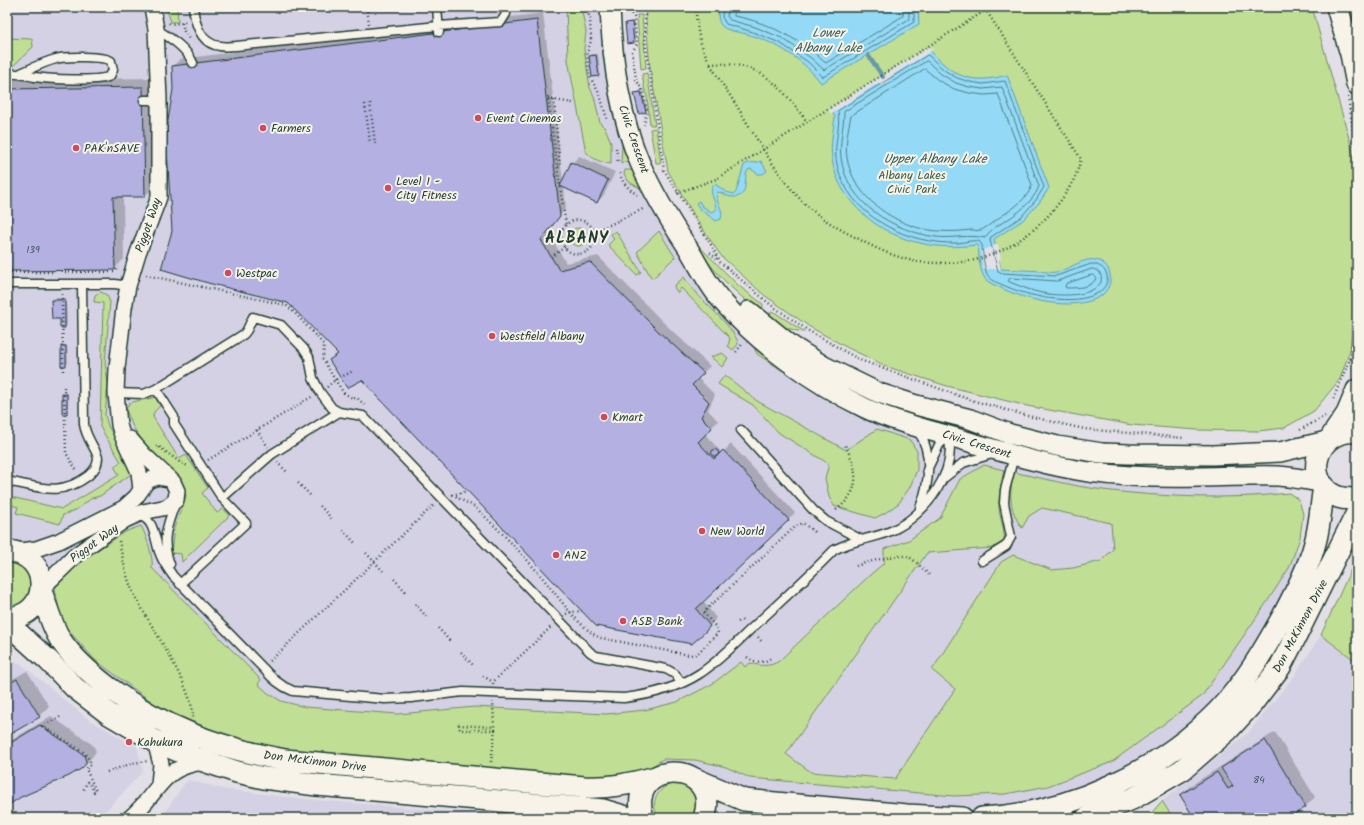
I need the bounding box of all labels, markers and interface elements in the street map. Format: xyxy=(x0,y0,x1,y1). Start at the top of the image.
water label: Lower Albany Lake xyxy=(794,23,863,59)
street label: Civic Crescent xyxy=(613,102,654,176)
place label: Event Cinemas xyxy=(486,109,561,128)
marker: Event Cinemas xyxy=(473,113,483,123)
place label: Farmers xyxy=(271,119,311,138)
marker: Farmers xyxy=(258,123,268,133)
place label: PAK'nSAVE xyxy=(84,139,141,158)
marker: PAK'nSAVE xyxy=(71,143,81,153)
water label: Upper Albany Lake xyxy=(884,149,988,170)
park label: Albany Lakes Civic Park xyxy=(878,166,946,199)
place label: Level 1 - City Fitness xyxy=(396,172,457,205)
marker: Level 1 - City Fitness xyxy=(383,183,393,193)
street label: Piggot Way xyxy=(130,195,167,255)
district label: ALBANY xyxy=(545,226,609,251)
house number: 139 xyxy=(26,242,40,258)
place label: Westpac xyxy=(236,264,277,283)
marker: Westpac xyxy=(223,268,233,278)
place label: Westfield Albany xyxy=(500,327,585,346)
marker: Westfield Albany xyxy=(487,331,497,341)
place label: Kmart xyxy=(612,408,643,427)
marker: Kmart xyxy=(599,412,609,422)
street label: Civic Crescent xyxy=(940,425,1014,464)
street label: Piggot Way xyxy=(66,519,123,568)
place label: New World xyxy=(710,522,765,541)
marker: New World xyxy=(697,526,707,536)
place label: ANZ xyxy=(564,546,587,565)
marker: ANZ xyxy=(551,550,561,560)
street label: Don McKinnon Drive xyxy=(1268,576,1333,676)
place label: ASB Bank xyxy=(631,612,683,631)
marker: ASB Bank xyxy=(618,616,628,626)
place label: Kahukura xyxy=(137,733,183,752)
marker: Kahukura xyxy=(124,737,134,747)
street label: Don McKinnon Drive xyxy=(262,746,368,777)
house number: 84 xyxy=(1253,772,1265,788)

